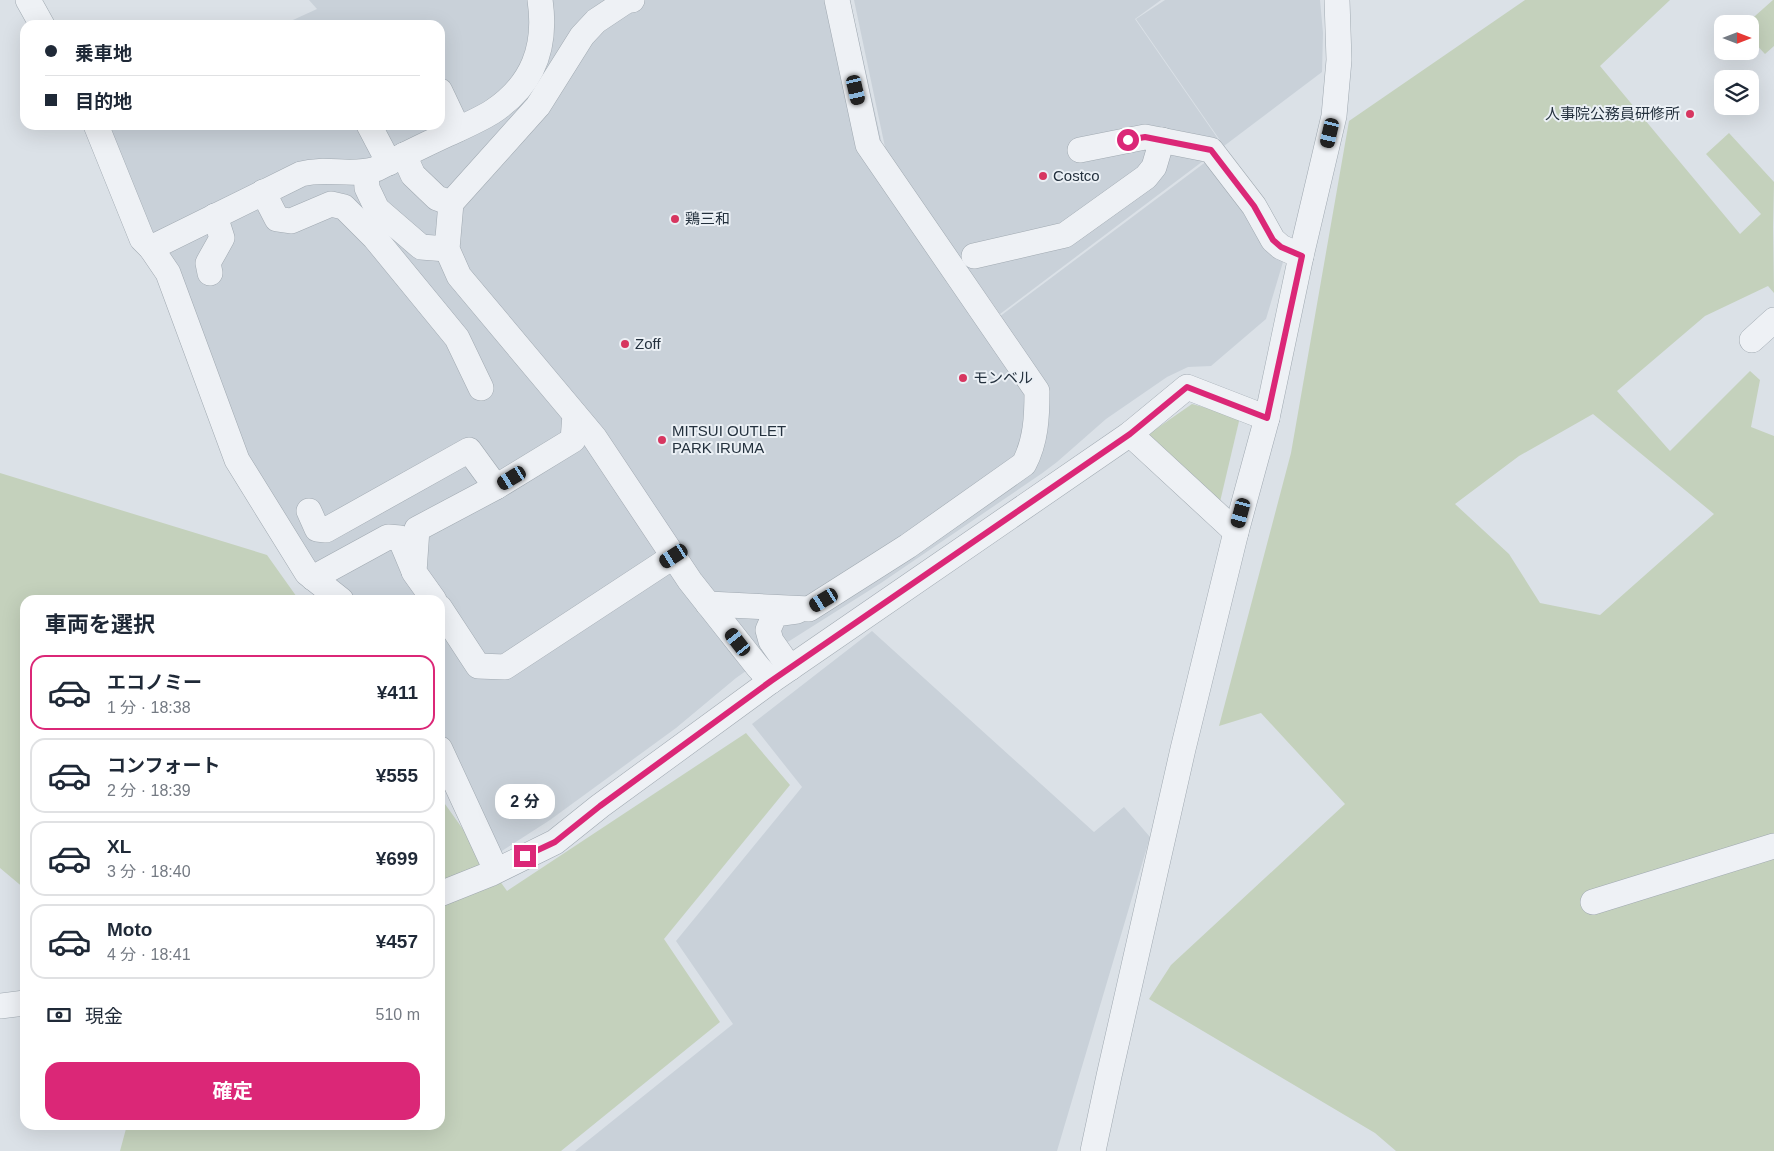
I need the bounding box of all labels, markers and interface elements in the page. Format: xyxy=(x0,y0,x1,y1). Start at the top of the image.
north arrow xyxy=(1714,15,1759,60)
map controls xyxy=(1714,15,1759,115)
text: 乗車地 xyxy=(75,43,132,64)
button: layers xyxy=(1714,70,1759,115)
car xyxy=(845,74,866,106)
text: 目的地 xyxy=(75,91,132,112)
place label: 人事院公務員研修所 xyxy=(1545,105,1680,122)
marker: 人事院公務員研修所 xyxy=(1684,108,1696,120)
car xyxy=(1319,117,1340,149)
route start xyxy=(1117,129,1139,151)
place label: Costco xyxy=(1053,167,1100,184)
marker: Costco xyxy=(1037,170,1049,182)
place label: 鶏三和 xyxy=(685,210,730,227)
marker: 鶏三和 xyxy=(669,213,681,225)
place label: Zoff xyxy=(635,335,661,352)
marker: Zoff xyxy=(619,338,631,350)
place label: モンベル xyxy=(973,369,1033,386)
marker: モンベル xyxy=(957,372,969,384)
place label: MITSUI OUTLET PARK IRUMA xyxy=(672,422,786,456)
marker: MITSUI OUTLET PARK IRUMA xyxy=(656,434,668,446)
car xyxy=(495,464,528,492)
car xyxy=(1229,497,1252,529)
car xyxy=(657,542,690,570)
car xyxy=(807,586,840,614)
text: 車両を選択 xyxy=(45,612,155,637)
car xyxy=(722,626,753,658)
icon: car xyxy=(47,670,92,715)
text: エコノミー xyxy=(107,672,202,693)
text: ¥411 xyxy=(377,682,418,703)
text: 1 分 · 18:38 xyxy=(107,699,191,716)
icon: car xyxy=(47,753,92,798)
text: コンフォート xyxy=(107,755,220,776)
text: ¥555 xyxy=(376,765,418,786)
text: 2 分 · 18:39 xyxy=(107,782,191,799)
callout: 2 分 xyxy=(495,784,555,818)
text: 2 分 xyxy=(510,793,540,810)
icon: car xyxy=(47,836,92,881)
text: XL xyxy=(107,836,131,857)
route end xyxy=(514,845,536,867)
text: ¥699 xyxy=(376,848,418,869)
text: 3 分 · 18:40 xyxy=(107,863,191,880)
icon: car xyxy=(47,919,92,964)
text: Moto xyxy=(107,919,152,940)
text: ¥457 xyxy=(376,931,418,952)
text: 4 分 · 18:41 xyxy=(107,946,191,963)
icon: cash xyxy=(45,1001,73,1029)
text: 現金 xyxy=(85,1006,123,1027)
text: 510 m xyxy=(376,1006,420,1023)
button: 確定 xyxy=(45,1062,420,1120)

